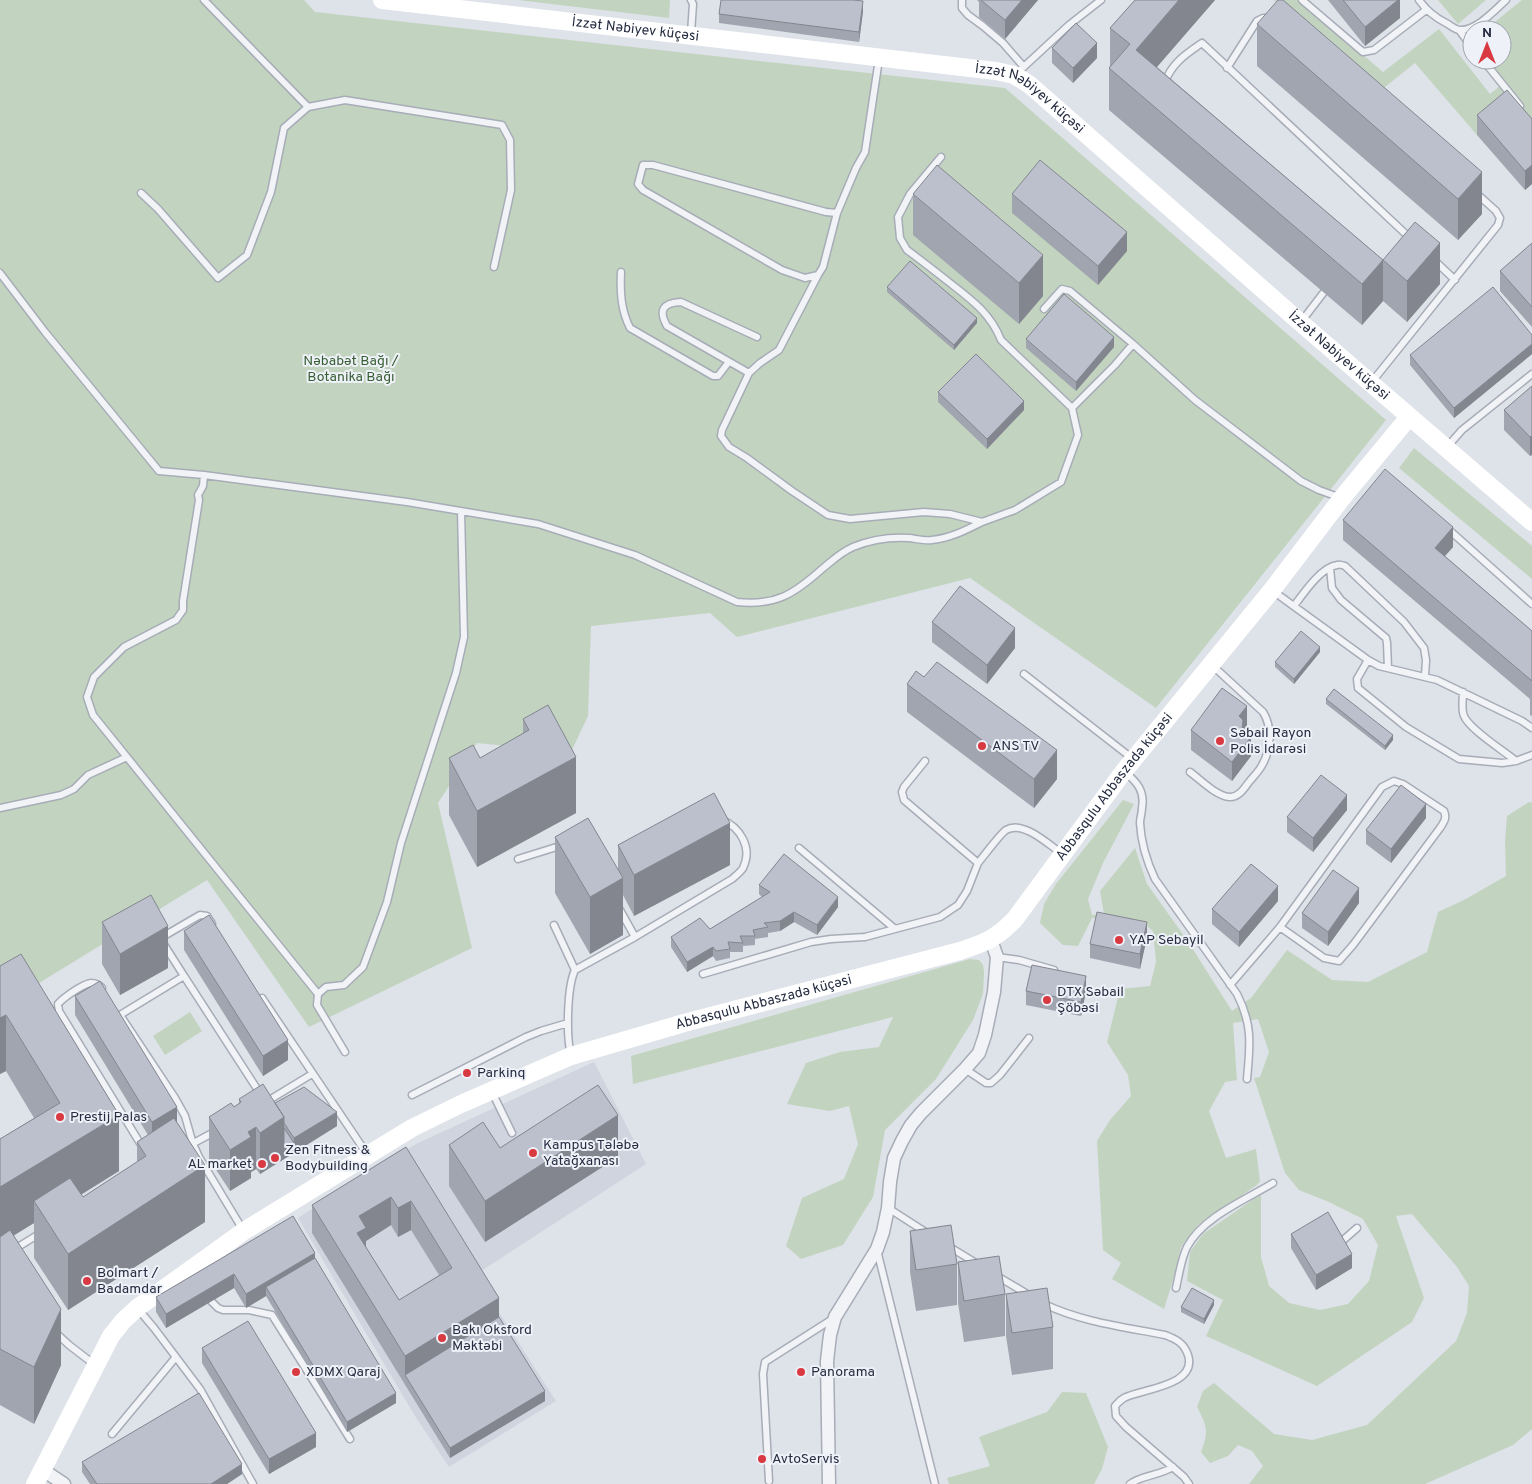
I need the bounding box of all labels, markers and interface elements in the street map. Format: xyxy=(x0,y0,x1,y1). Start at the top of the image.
street label: İzzət Nəbiyev küçəsi xyxy=(571,12,700,45)
north arrow xyxy=(1462,20,1512,70)
text: N xyxy=(1482,25,1492,42)
street label: İzzət Nəbiyev küçəsi xyxy=(974,59,1088,137)
street label: İzzət Nəbiyev küçəsi xyxy=(1285,307,1393,404)
park label: Nəbabət Bağı / Botanika Bağı xyxy=(303,353,399,386)
street label: Abbasqulu Abbaszadə küçəsi xyxy=(1052,710,1176,864)
place label: Səbail Rayon Polis İdarəsi xyxy=(1230,725,1311,758)
marker: Səbail Rayon Polis İdarəsi xyxy=(1214,735,1226,747)
place label: ANS TV xyxy=(992,738,1039,755)
marker: ANS TV xyxy=(976,740,988,752)
place label: YAP Sebayil xyxy=(1129,932,1204,949)
marker: YAP Sebayil xyxy=(1113,934,1125,946)
street label: Abbasqulu Abbaszadə küçəsi xyxy=(673,971,854,1034)
place label: DTX Səbail Şöbəsi xyxy=(1057,984,1124,1017)
marker: DTX Səbail Şöbəsi xyxy=(1041,994,1053,1006)
place label: Parkinq xyxy=(477,1065,525,1082)
marker: Parkinq xyxy=(461,1067,473,1079)
place label: Prestij Palas xyxy=(70,1109,147,1126)
marker: Prestij Palas xyxy=(54,1111,66,1123)
place label: Kampus Tələbə Yatağxanası xyxy=(543,1137,639,1170)
place label: Zen Fitness & Bodybuilding xyxy=(285,1142,371,1175)
marker: Kampus Tələbə Yatağxanası xyxy=(527,1147,539,1159)
marker: Zen Fitness & Bodybuilding xyxy=(269,1152,281,1164)
place label: AL market xyxy=(187,1156,252,1173)
marker: AL market xyxy=(256,1158,268,1170)
place label: Bolmart / Badamdar xyxy=(97,1265,163,1298)
marker: Bolmart / Badamdar xyxy=(81,1275,93,1287)
place label: Bakı Oksford Məktəbi xyxy=(452,1322,532,1355)
marker: Bakı Oksford Məktəbi xyxy=(436,1332,448,1344)
place label: XDMX Qaraj xyxy=(306,1364,381,1381)
place label: Panorama xyxy=(811,1364,875,1381)
marker: XDMX Qaraj xyxy=(290,1366,302,1378)
marker: Panorama xyxy=(795,1366,807,1378)
place label: AvtoServis xyxy=(772,1451,840,1468)
marker: AvtoServis xyxy=(756,1453,768,1465)

